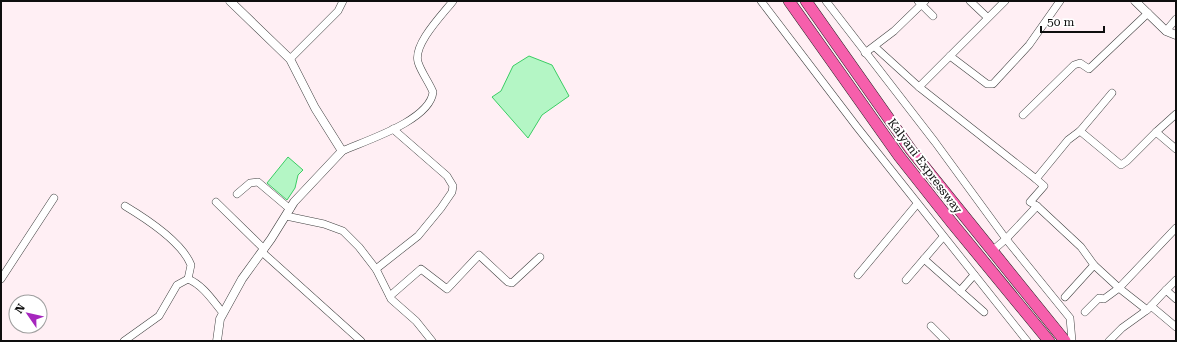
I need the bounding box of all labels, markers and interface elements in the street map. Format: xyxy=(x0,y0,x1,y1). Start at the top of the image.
scale bar xyxy=(1041,8,1104,34)
text: 50 m xyxy=(1047,15,1074,29)
street label: Kalyani Expressway xyxy=(885,116,966,217)
north arrow xyxy=(8,294,48,334)
text: N xyxy=(12,301,28,316)

